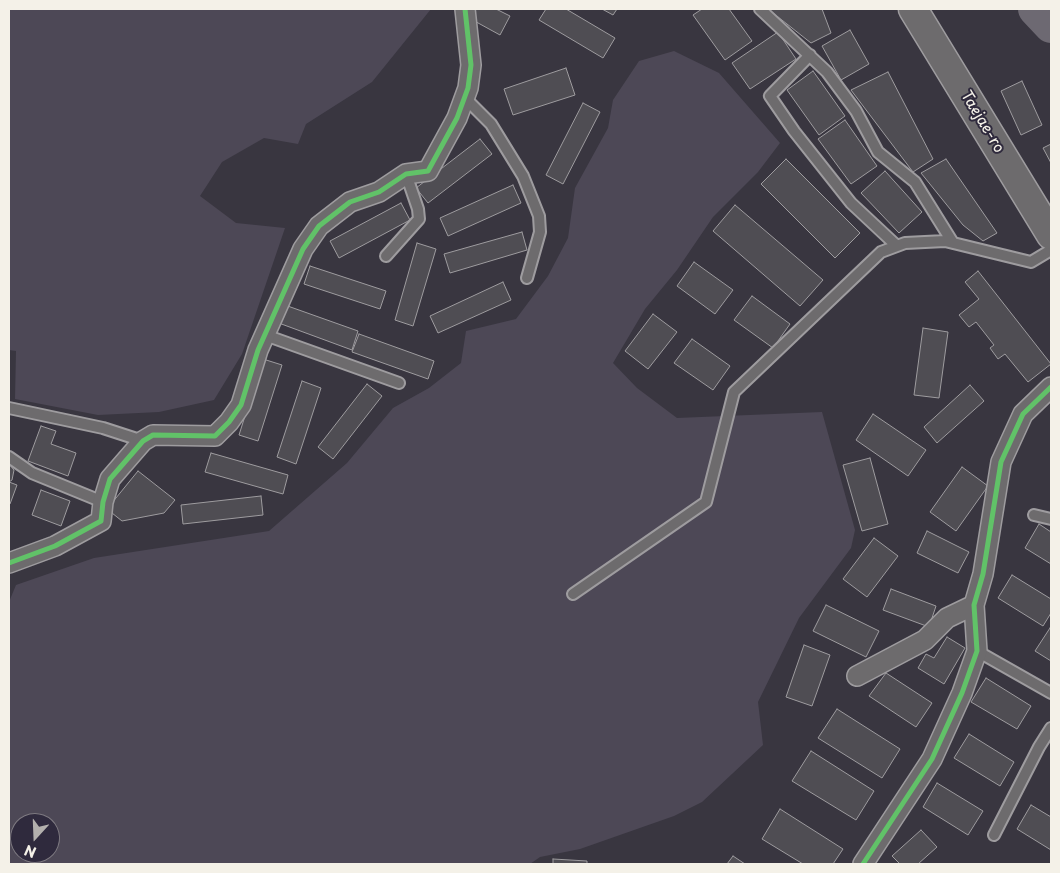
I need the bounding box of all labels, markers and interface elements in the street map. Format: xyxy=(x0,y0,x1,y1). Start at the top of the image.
street label: Taejae-ro xyxy=(956,88,1008,156)
north arrow xyxy=(10,813,60,863)
text: N xyxy=(21,840,39,863)

